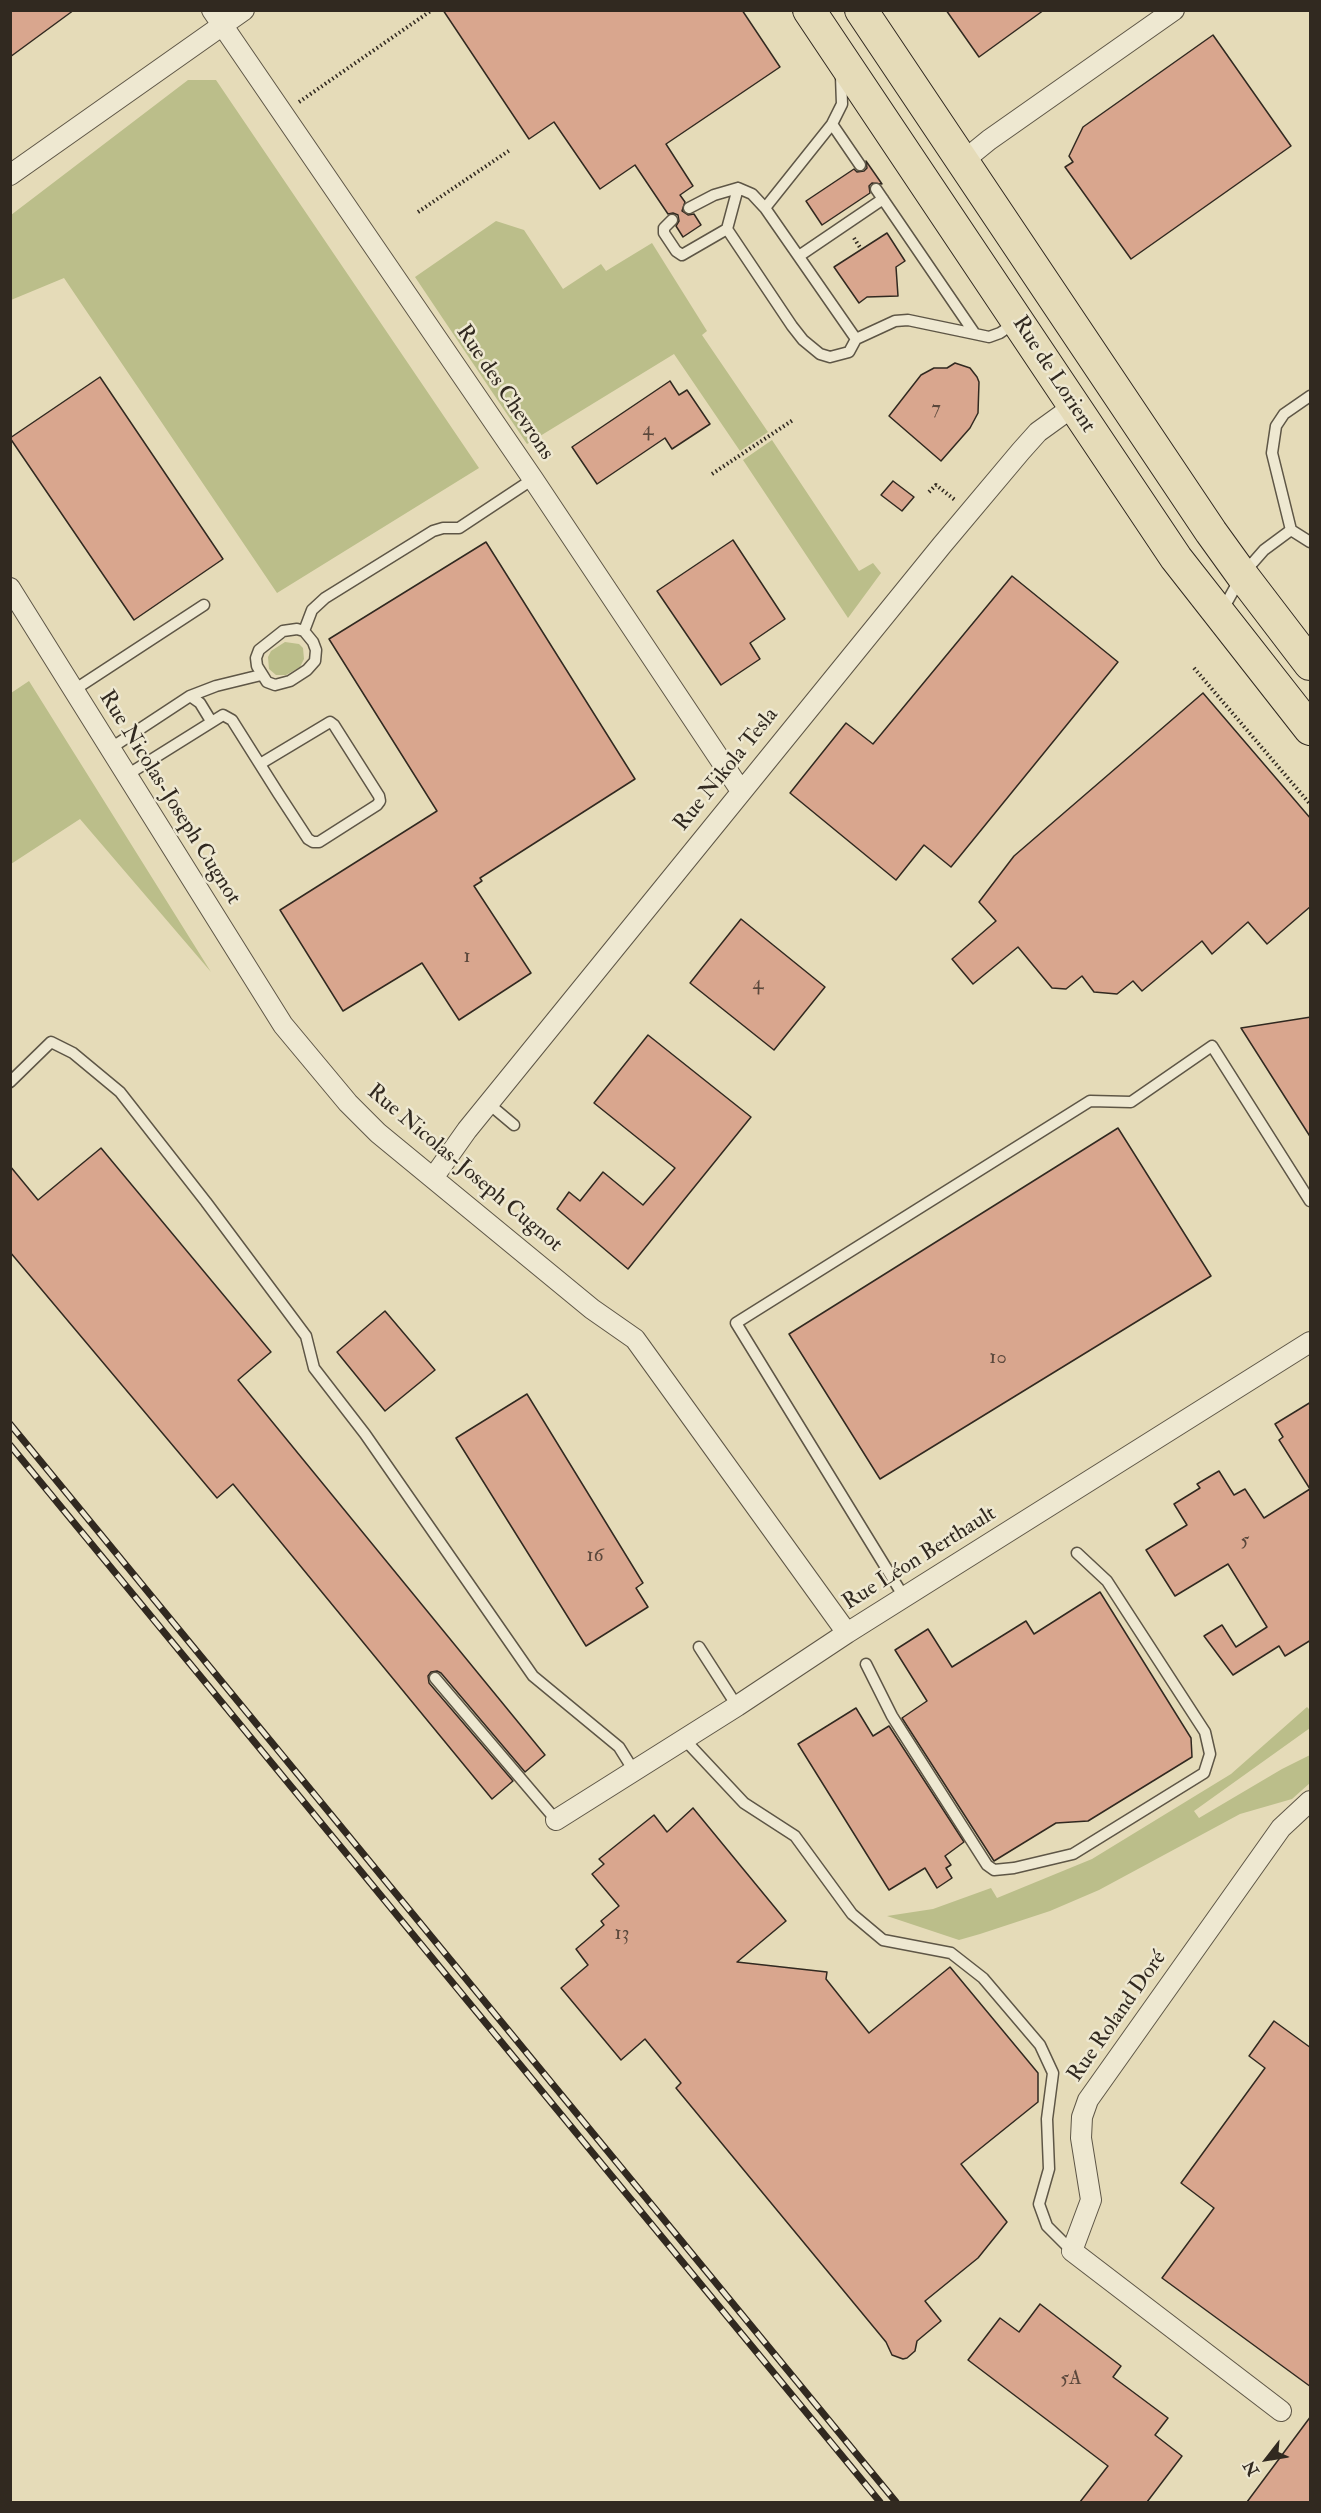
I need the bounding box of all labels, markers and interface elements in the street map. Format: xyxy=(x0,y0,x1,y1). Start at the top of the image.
street label: Rue de Lorient xyxy=(1006,312,1100,438)
street label: Rue des Chevrons xyxy=(449,321,559,465)
house number: 7 xyxy=(931,398,941,422)
house number: 4 xyxy=(643,419,653,443)
street label: Rue Nicolas-Joseph Cugnot xyxy=(92,686,246,910)
street label: Rue Nikola Tesla xyxy=(669,703,785,837)
house number: 1 xyxy=(463,946,471,970)
house number: 4 xyxy=(753,973,763,997)
street label: Rue Nicolas-Joseph Cugnot xyxy=(361,1080,567,1258)
house number: 10 xyxy=(989,1347,1007,1371)
street label: Rue Léon Berthault xyxy=(838,1501,1002,1617)
house number: 5 xyxy=(1241,1530,1249,1554)
house number: 16 xyxy=(586,1545,604,1569)
house number: 13 xyxy=(615,1923,629,1947)
street label: Rue Roland Doré xyxy=(1063,1946,1173,2088)
house number: 5A xyxy=(1060,2368,1082,2392)
north arrow xyxy=(1237,2429,1297,2489)
text: N xyxy=(1239,2457,1264,2480)

